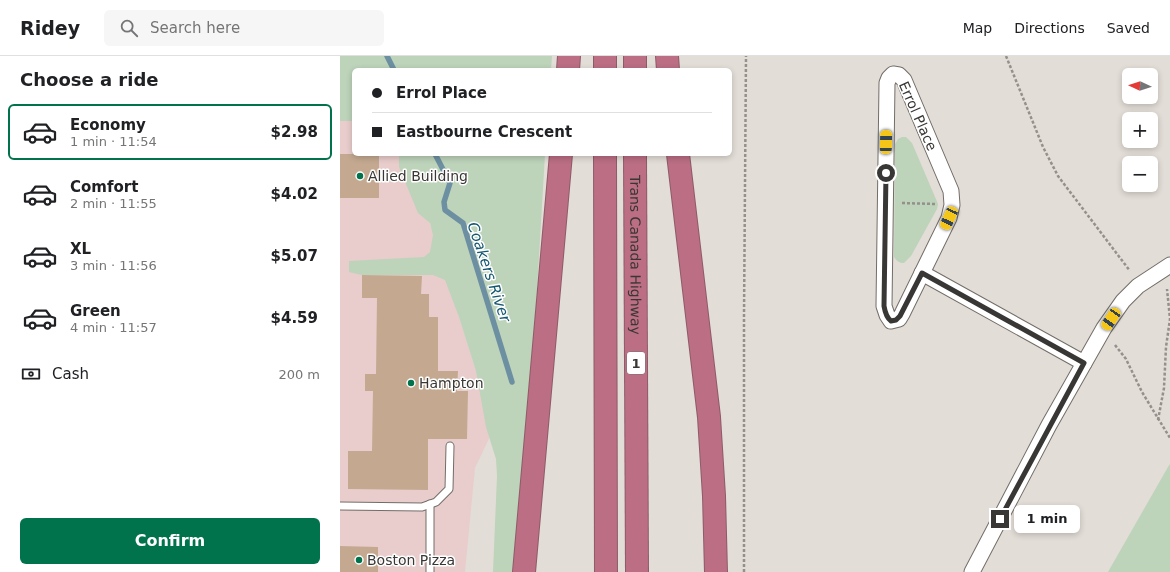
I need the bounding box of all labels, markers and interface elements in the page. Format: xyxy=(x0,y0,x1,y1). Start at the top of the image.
search box xyxy=(104,10,384,46)
text: Ridey xyxy=(20,17,80,39)
icon: search xyxy=(118,17,140,39)
text: Search here xyxy=(150,19,240,37)
text: Map xyxy=(963,20,992,36)
text: Directions xyxy=(1014,20,1085,36)
text: Saved xyxy=(1107,20,1150,36)
north arrow xyxy=(1122,68,1158,104)
map controls xyxy=(1122,68,1158,192)
text: Choose a ride xyxy=(20,69,159,90)
street label: Errol Place xyxy=(896,79,940,153)
text: Errol Place xyxy=(396,84,487,102)
button: + xyxy=(1122,112,1158,148)
icon: car xyxy=(22,114,58,150)
text: Economy xyxy=(70,116,146,134)
text: $2.98 xyxy=(271,123,318,141)
text: Eastbourne Crescent xyxy=(396,123,572,141)
car xyxy=(880,130,892,154)
text: 1 min · 11:54 xyxy=(70,134,157,149)
button: − xyxy=(1122,156,1158,192)
route start xyxy=(877,164,895,182)
place label: Allied Building xyxy=(368,168,468,184)
marker: Allied Building xyxy=(355,171,365,181)
street label: Trans Canada Highway xyxy=(627,174,644,335)
icon: car xyxy=(22,176,58,212)
text: Comfort xyxy=(70,178,138,196)
text: $4.02 xyxy=(271,185,318,203)
text: 2 min · 11:55 xyxy=(70,196,157,211)
car xyxy=(938,205,960,231)
water label: Coakers River xyxy=(463,220,515,325)
icon: car xyxy=(22,238,58,274)
text: XL xyxy=(70,240,91,258)
text: $5.07 xyxy=(271,247,318,265)
text: 3 min · 11:56 xyxy=(70,258,157,273)
icon: car xyxy=(22,300,58,336)
text: Green xyxy=(70,302,121,320)
car xyxy=(1099,306,1123,332)
text: $4.59 xyxy=(271,309,318,327)
text: 4 min · 11:57 xyxy=(70,320,157,335)
road number: 1 xyxy=(627,352,645,374)
icon: cash xyxy=(20,363,42,385)
text: Cash xyxy=(52,365,89,383)
text: 200 m xyxy=(278,367,320,382)
place label: Hampton xyxy=(419,375,484,391)
marker: Hampton xyxy=(406,378,416,388)
callout: 1 min xyxy=(1014,505,1080,533)
route end xyxy=(991,510,1009,528)
text: 1 min xyxy=(1027,511,1067,526)
button: Confirm xyxy=(20,518,320,564)
place label: Boston Pizza xyxy=(367,552,455,568)
marker: Boston Pizza xyxy=(354,555,364,565)

